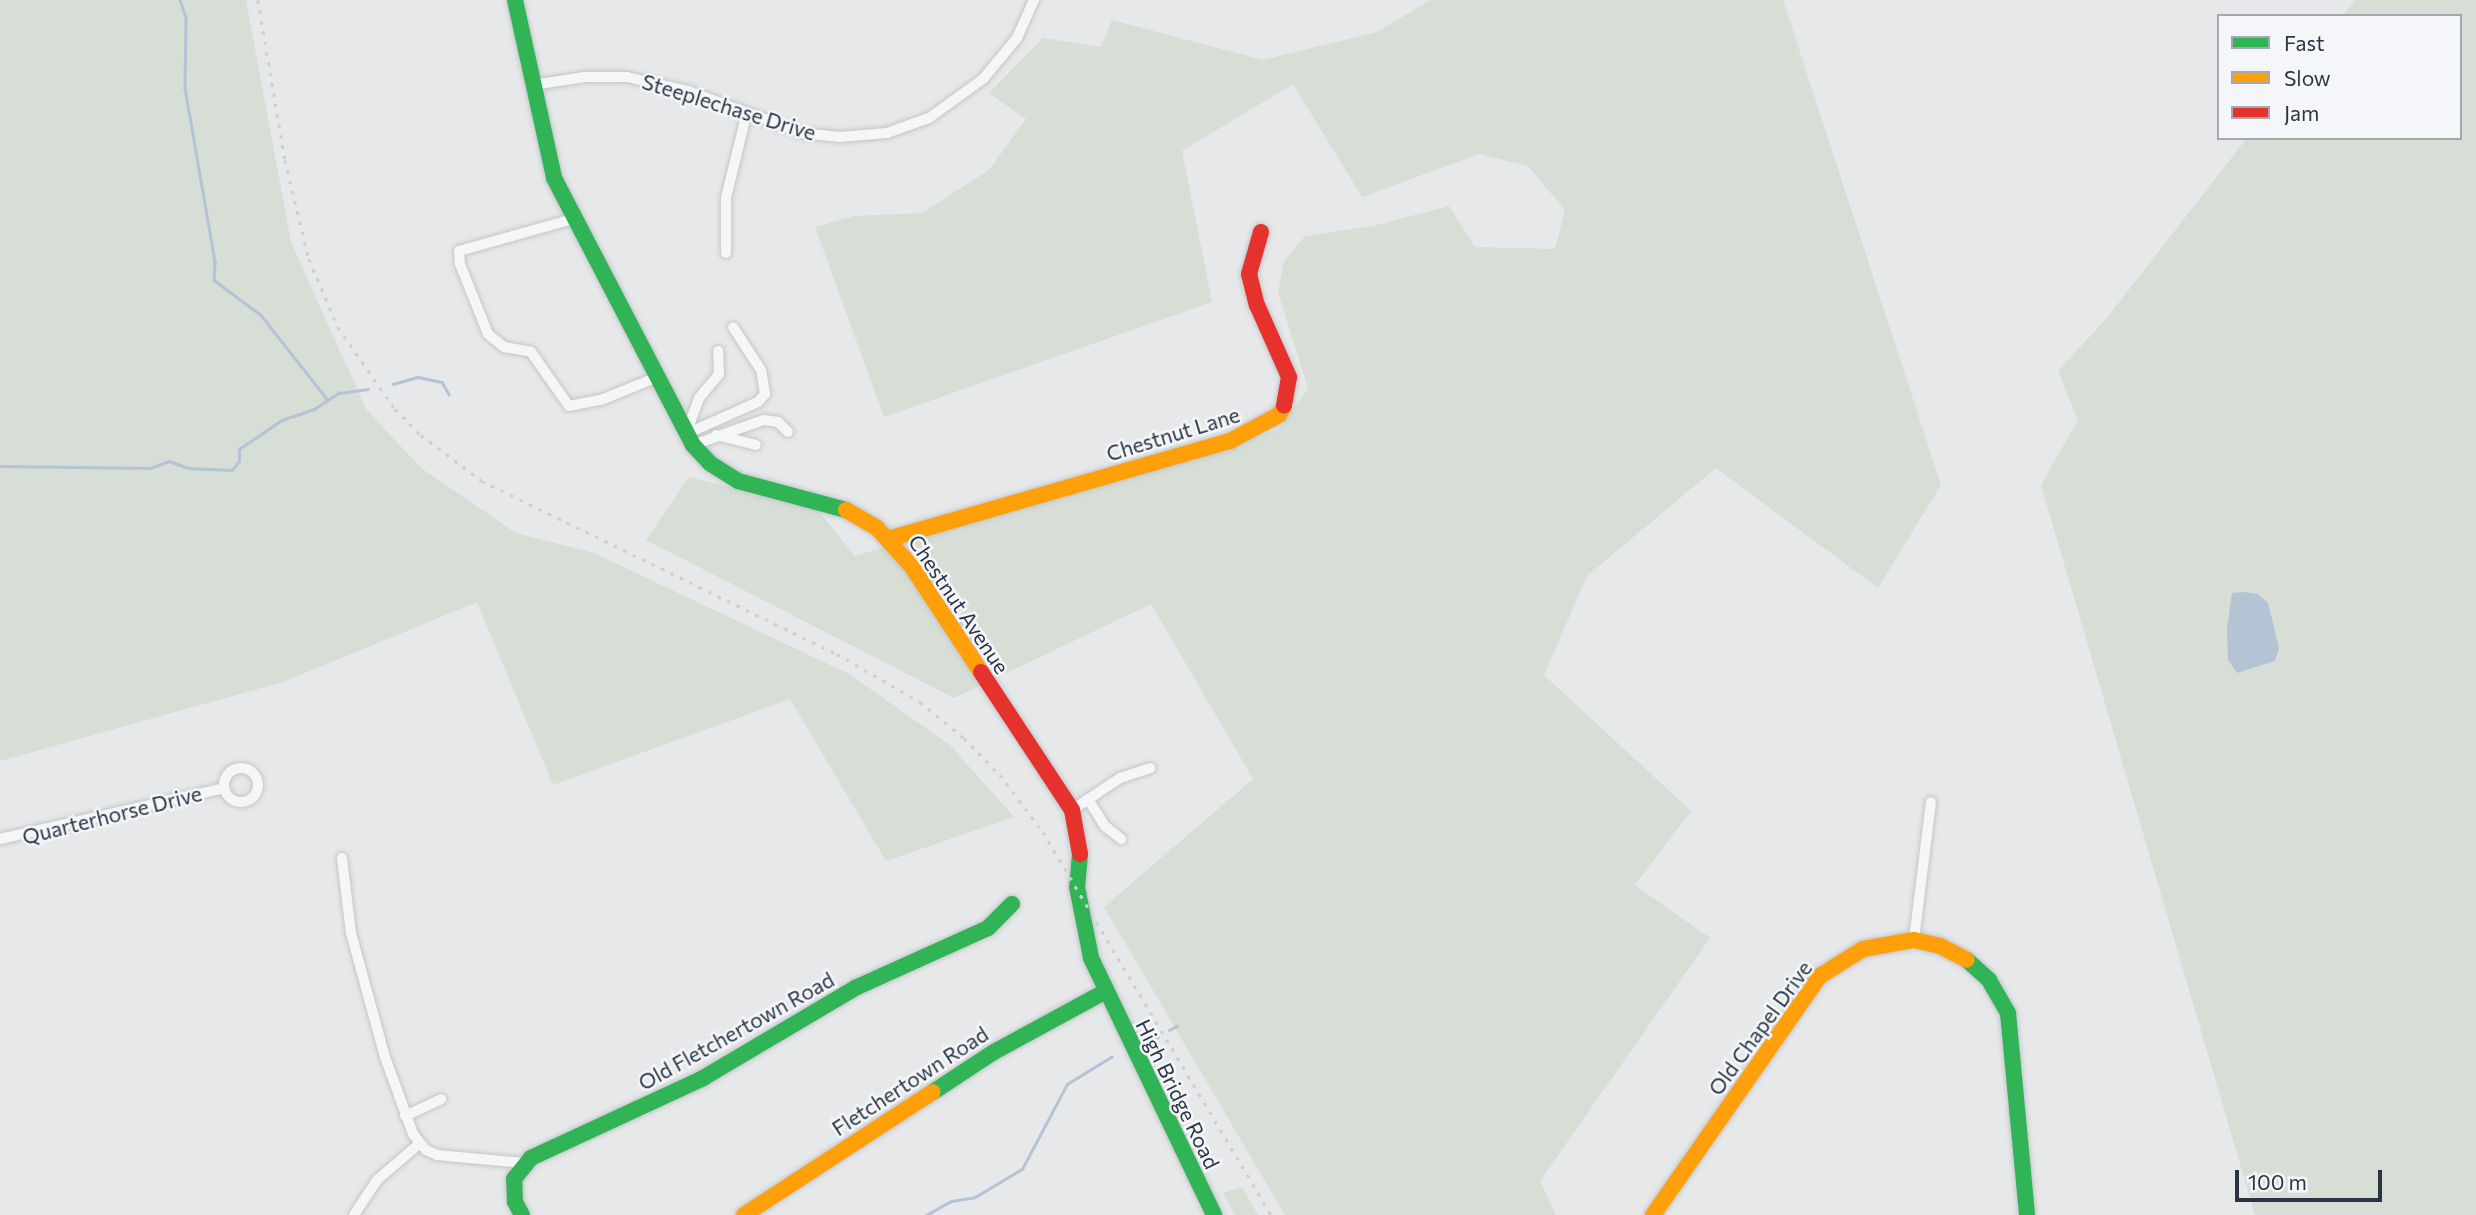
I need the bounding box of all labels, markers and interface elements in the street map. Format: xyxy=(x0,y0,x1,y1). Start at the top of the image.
legend xyxy=(2217,14,2462,140)
text: Fast xyxy=(2284,30,2325,55)
text: Slow xyxy=(2284,65,2331,90)
street label: Steeplechase Drive xyxy=(639,69,819,145)
text: Jam xyxy=(2284,100,2319,125)
street label: Chestnut Lane xyxy=(1103,402,1243,466)
street label: Chestnut Avenue xyxy=(903,530,1015,678)
street label: Quarterhorse Drive xyxy=(20,780,204,850)
street label: Old Chapel Drive xyxy=(1703,956,1817,1100)
street label: Old Fletchertown Road xyxy=(634,967,838,1095)
street label: High Bridge Road xyxy=(1131,1015,1225,1173)
street label: Fletchertown Road xyxy=(827,1021,993,1141)
scale bar xyxy=(2238,1156,2385,1200)
text: 100 m xyxy=(2248,1169,2307,1194)

